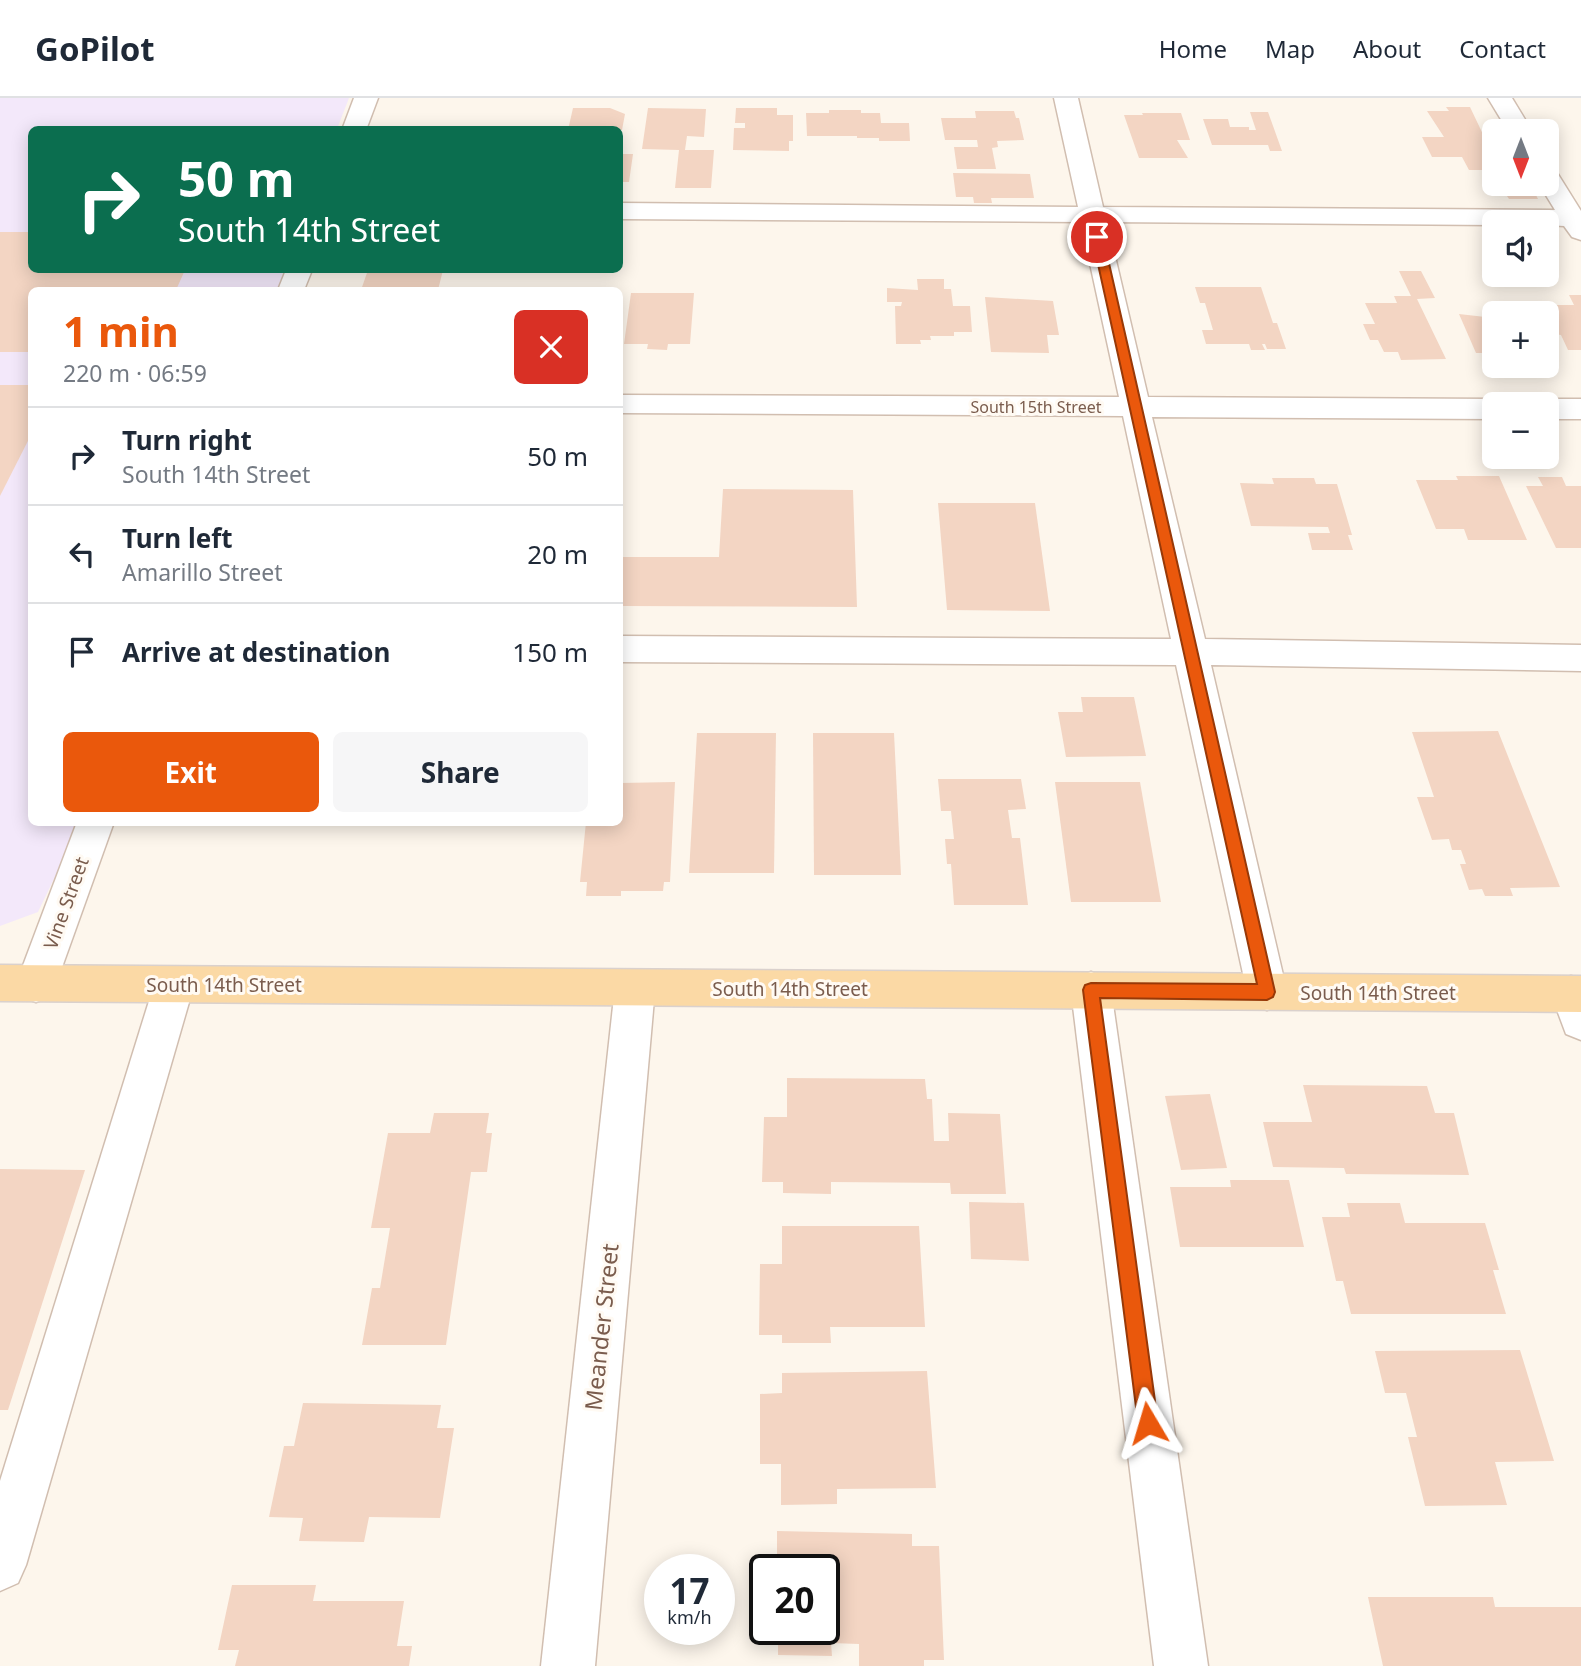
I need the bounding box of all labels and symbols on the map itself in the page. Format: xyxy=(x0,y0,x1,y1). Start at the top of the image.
north arrow xyxy=(1482,119,1559,196)
pin xyxy=(1067,207,1127,267)
street label: South 15th Street xyxy=(971,396,1102,418)
street label: Vine Street xyxy=(37,853,95,953)
street label: South 14th Street xyxy=(146,972,302,998)
street label: South 14th Street xyxy=(712,976,868,1002)
street label: South 14th Street xyxy=(1300,980,1456,1006)
street label: Meander Street xyxy=(576,1242,626,1412)
position arrow xyxy=(1111,1386,1185,1460)
speed limit sign: 20 xyxy=(749,1554,840,1645)

